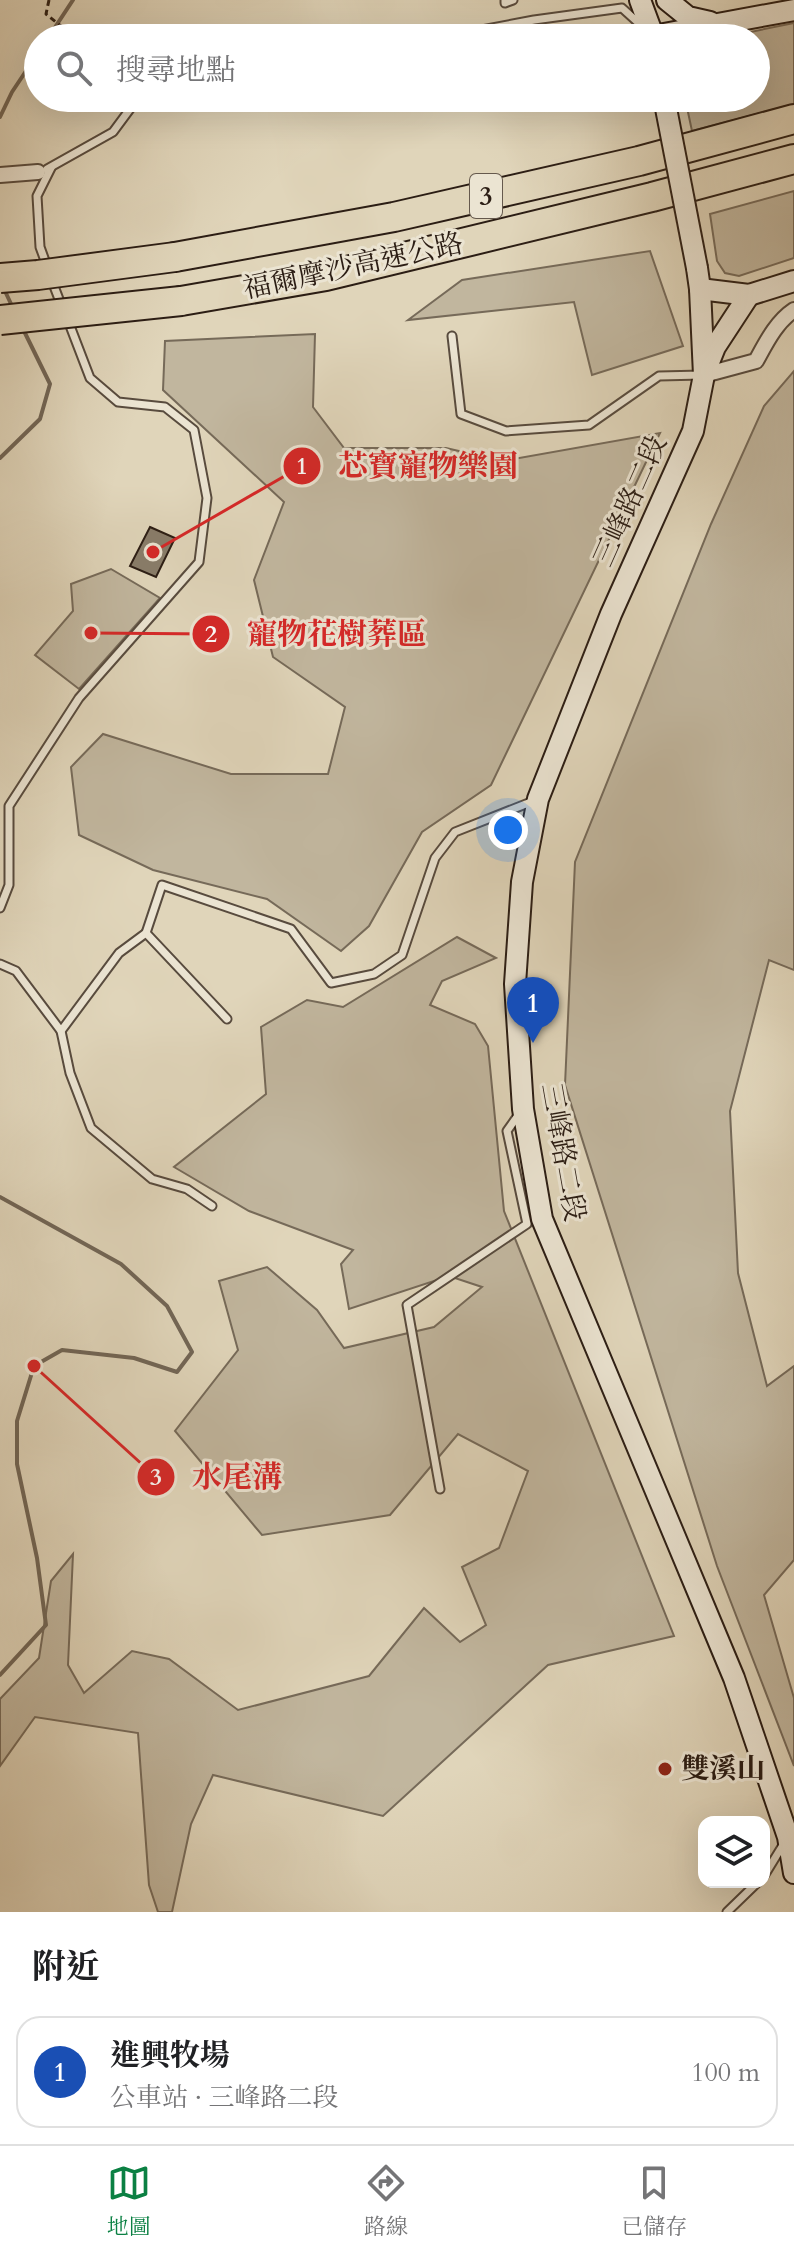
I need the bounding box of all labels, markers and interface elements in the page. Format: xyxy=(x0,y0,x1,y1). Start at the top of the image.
search box xyxy=(24,24,770,112)
icon: search xyxy=(52,46,96,90)
text: 搜尋地點 xyxy=(116,50,236,91)
road number: 3 xyxy=(470,174,502,218)
street label: 福爾摩沙高速公路 xyxy=(239,224,467,308)
street label: 三峰路二段 xyxy=(584,429,676,573)
callout: 芯寶寵物樂園 xyxy=(282,439,534,493)
text: 芯寶寵物樂園 xyxy=(338,446,518,487)
text: 1 xyxy=(296,450,308,483)
callout: 寵物花樹葬區 xyxy=(191,607,443,661)
text: 寵物花樹葬區 xyxy=(247,614,427,655)
text: 2 xyxy=(205,618,217,651)
your location xyxy=(488,810,528,850)
pin: 1 xyxy=(507,977,559,1043)
street label: 三峰路二段 xyxy=(532,1080,594,1224)
callout: 水尾溝 xyxy=(136,1450,298,1504)
text: 水尾溝 xyxy=(192,1457,282,1498)
text: 3 xyxy=(150,1461,162,1494)
place label: 雙溪山 xyxy=(681,1750,765,1788)
marker: 雙溪山 xyxy=(656,1760,674,1778)
map controls xyxy=(698,1816,770,1888)
button: layers xyxy=(698,1816,770,1888)
text: 附近 xyxy=(32,1944,100,1990)
text: 進興牧場 xyxy=(110,2035,230,2076)
text: 1 xyxy=(53,2055,67,2090)
text: 100 m xyxy=(691,2055,760,2090)
text: 公車站 · 三峰路二段 xyxy=(110,2080,339,2115)
tab: 地圖 xyxy=(107,2161,151,2242)
tab: 路線 xyxy=(364,2161,408,2242)
tab: 已儲存 xyxy=(621,2161,687,2242)

